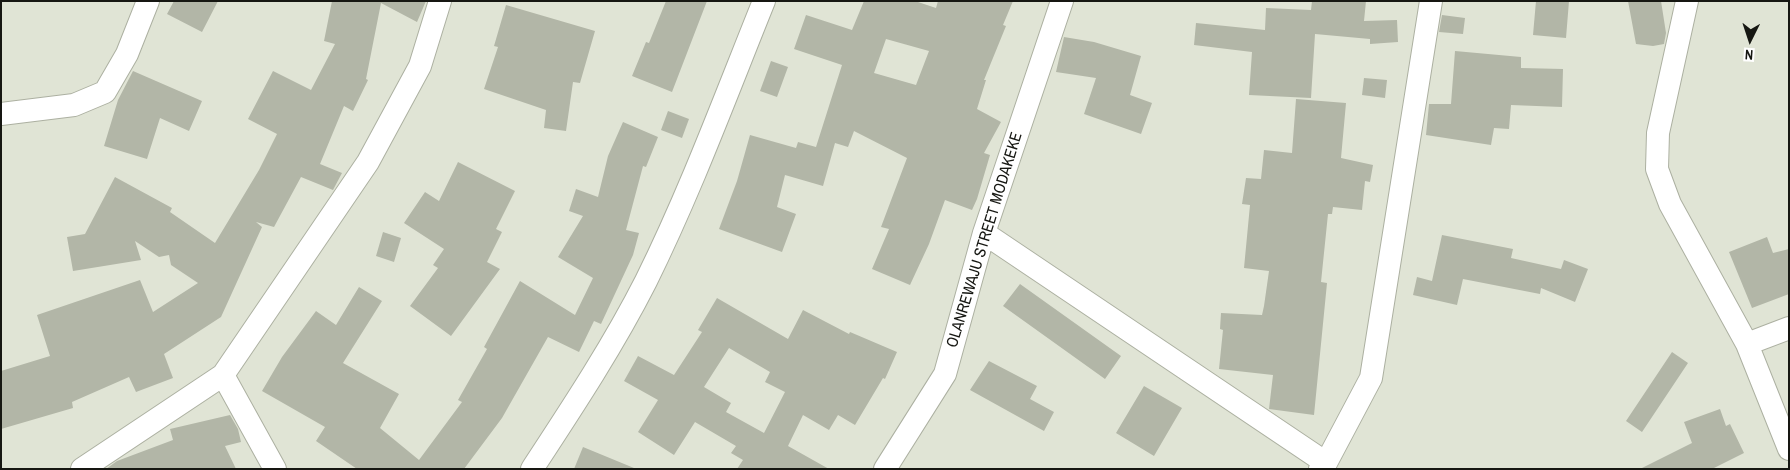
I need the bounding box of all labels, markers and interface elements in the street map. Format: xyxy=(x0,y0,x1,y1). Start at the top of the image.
north arrow xyxy=(1725,15,1775,65)
text: N xyxy=(1744,46,1754,64)
street label: OLANREWAJU STREET MODAKEKE xyxy=(943,130,1027,350)

